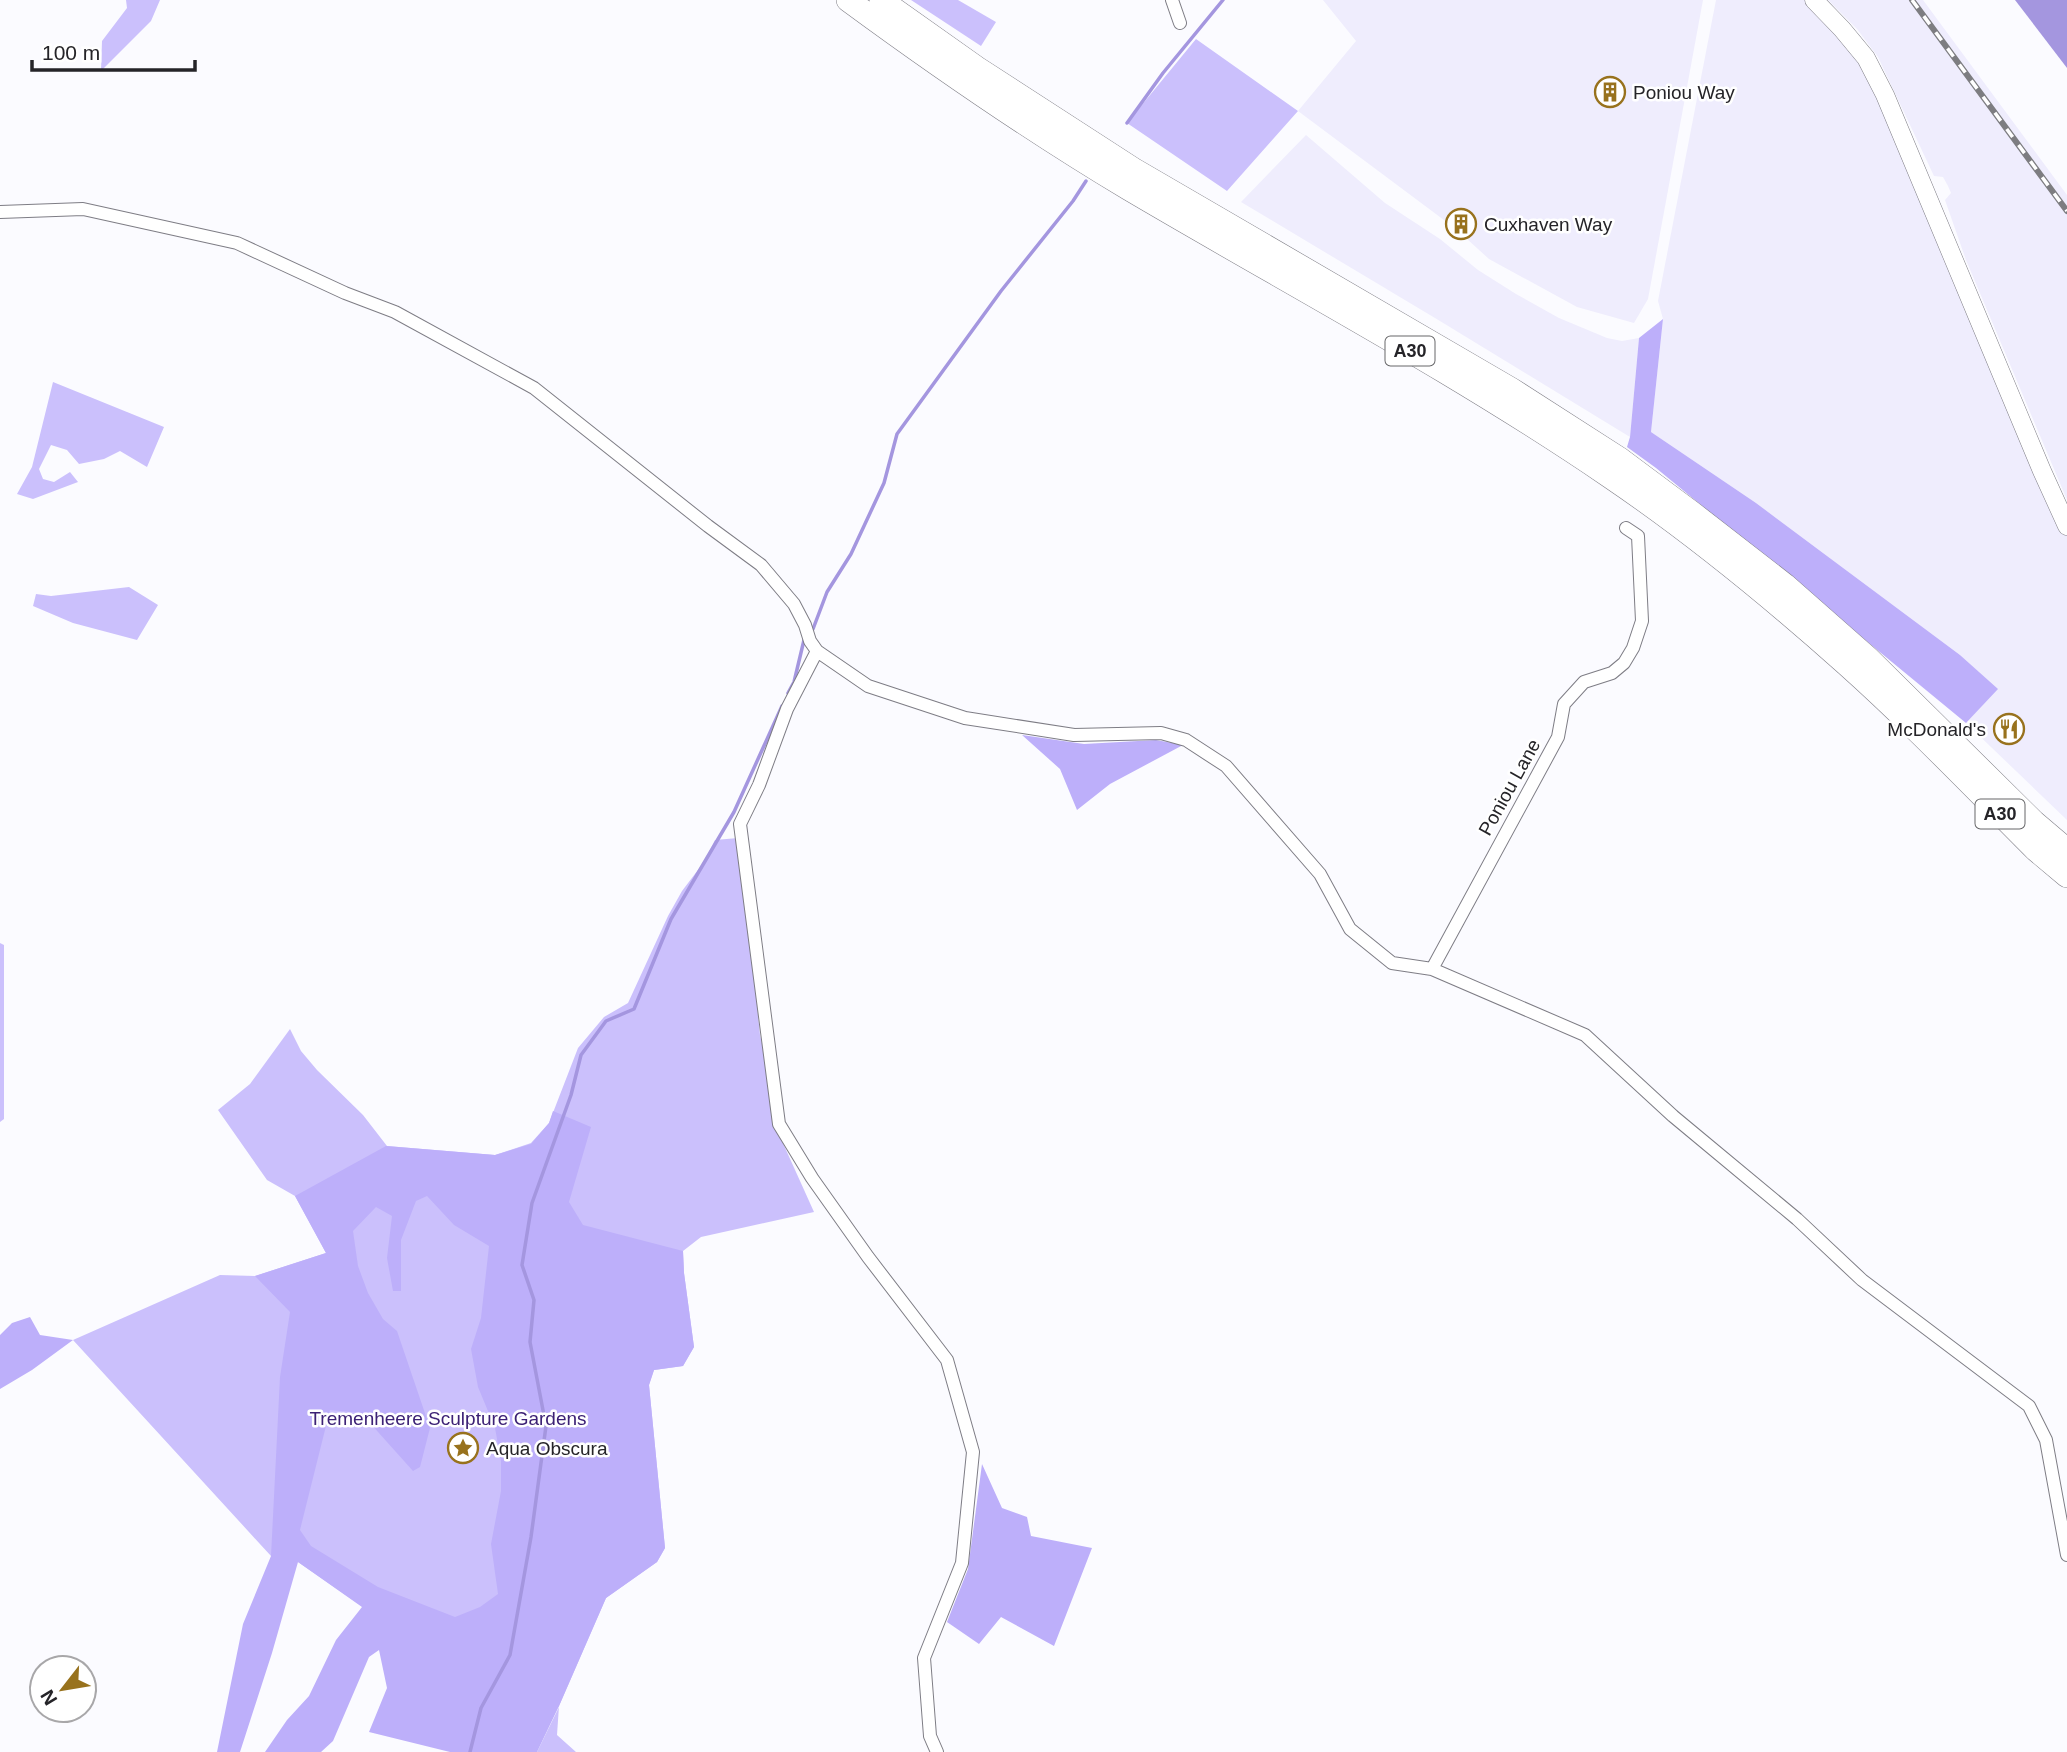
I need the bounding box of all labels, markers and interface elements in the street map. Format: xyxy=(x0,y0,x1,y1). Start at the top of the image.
scale bar xyxy=(32,28,194,72)
text: 100 m xyxy=(42,41,100,64)
building icon: Poniou Way xyxy=(1593,75,1627,109)
place label: Poniou Way xyxy=(1633,82,1735,103)
building icon: Cuxhaven Way xyxy=(1444,207,1478,241)
place label: Cuxhaven Way xyxy=(1484,214,1613,235)
road number: A30 xyxy=(1386,337,1434,366)
restaurant icon: McDonald's xyxy=(1992,712,2026,746)
place label: McDonald's xyxy=(1887,719,1986,740)
street label: Poniou Lane xyxy=(1474,735,1544,839)
road number: A30 xyxy=(1976,800,2024,828)
park label: Tremenheere Sculpture Gardens xyxy=(309,1408,587,1429)
place icon: Aqua Obscura xyxy=(446,1431,480,1465)
place label: Aqua Obscura xyxy=(486,1438,608,1459)
north arrow xyxy=(28,1654,98,1724)
text: N xyxy=(36,1686,61,1709)

